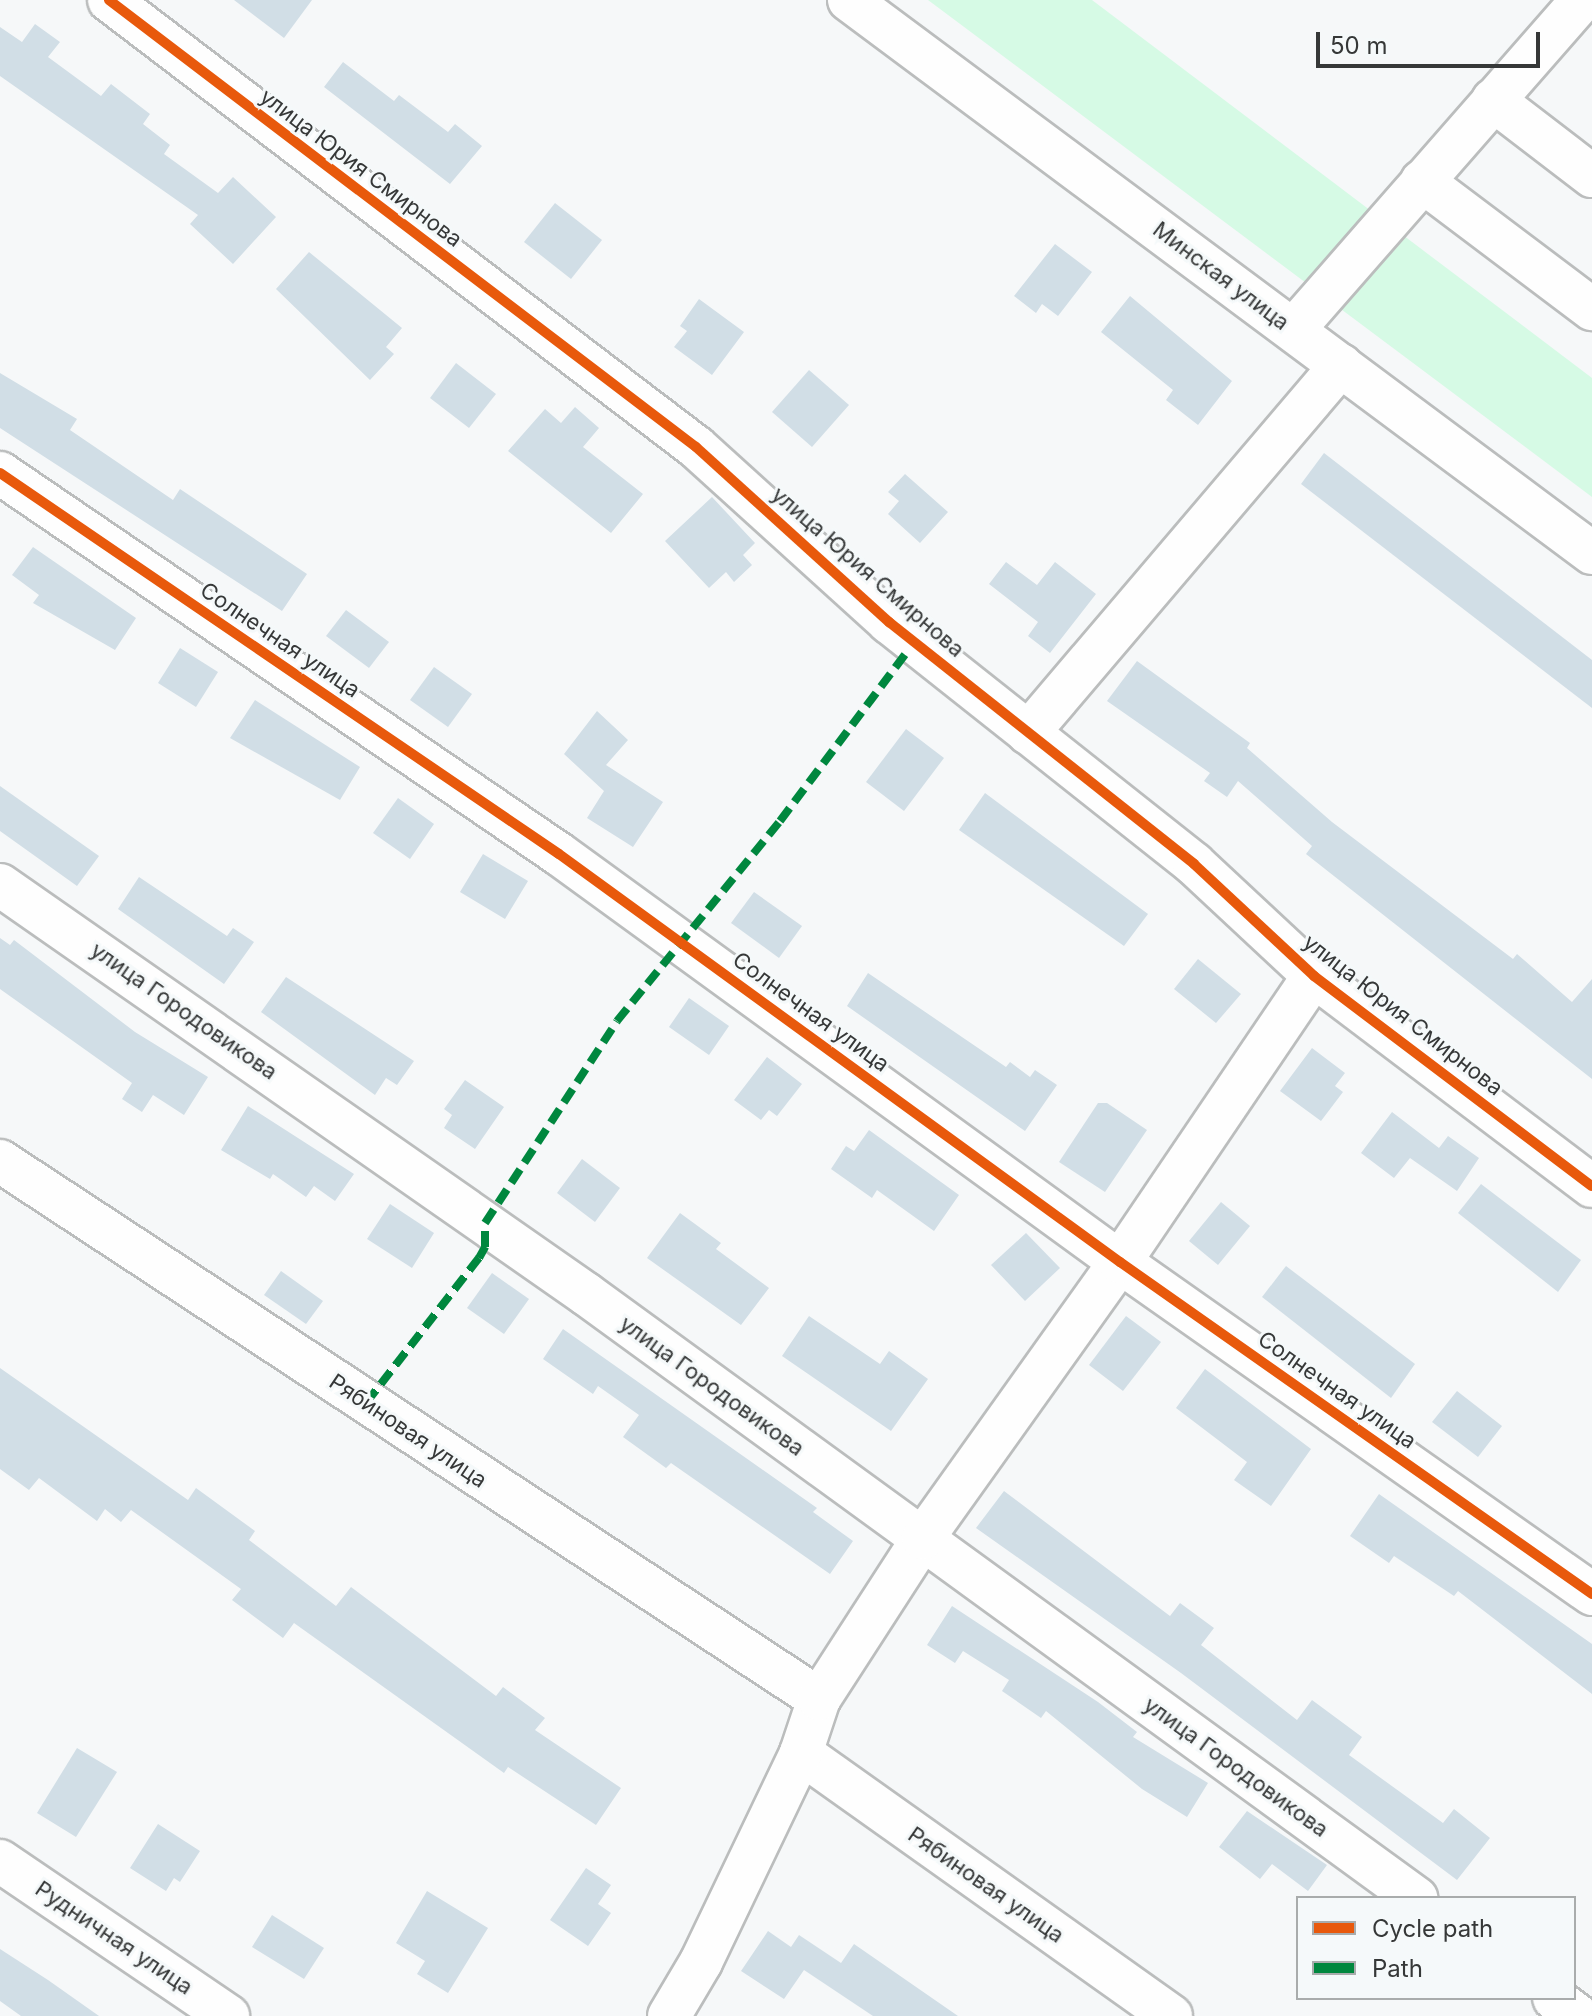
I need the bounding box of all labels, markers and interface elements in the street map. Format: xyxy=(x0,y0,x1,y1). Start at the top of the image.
scale bar xyxy=(1320,16,1544,66)
text: 50 m xyxy=(1330,31,1388,60)
street label: улица Юрия Смирнова xyxy=(255,83,467,253)
street label: Минская улица xyxy=(1148,216,1294,336)
street label: улица Юрия Смирнова xyxy=(766,481,970,663)
street label: Солнечная улица xyxy=(195,577,365,703)
street label: улица Юрия Смирнова xyxy=(1298,929,1508,1101)
street label: улица Городовикова xyxy=(86,937,282,1085)
street label: Солнечная улица xyxy=(728,946,894,1078)
street label: улица Городовикова xyxy=(615,1310,809,1462)
street label: Солнечная улица xyxy=(1253,1326,1421,1454)
street label: Рябиновая улица xyxy=(324,1369,492,1493)
street label: улица Городовикова xyxy=(1139,1691,1333,1843)
street label: Рябиновая улица xyxy=(903,1821,1069,1949)
street label: Рудничная улица xyxy=(30,1876,198,2000)
legend xyxy=(1296,1896,1576,2000)
text: Cycle path xyxy=(1372,1914,1493,1943)
text: Path xyxy=(1372,1954,1423,1983)

